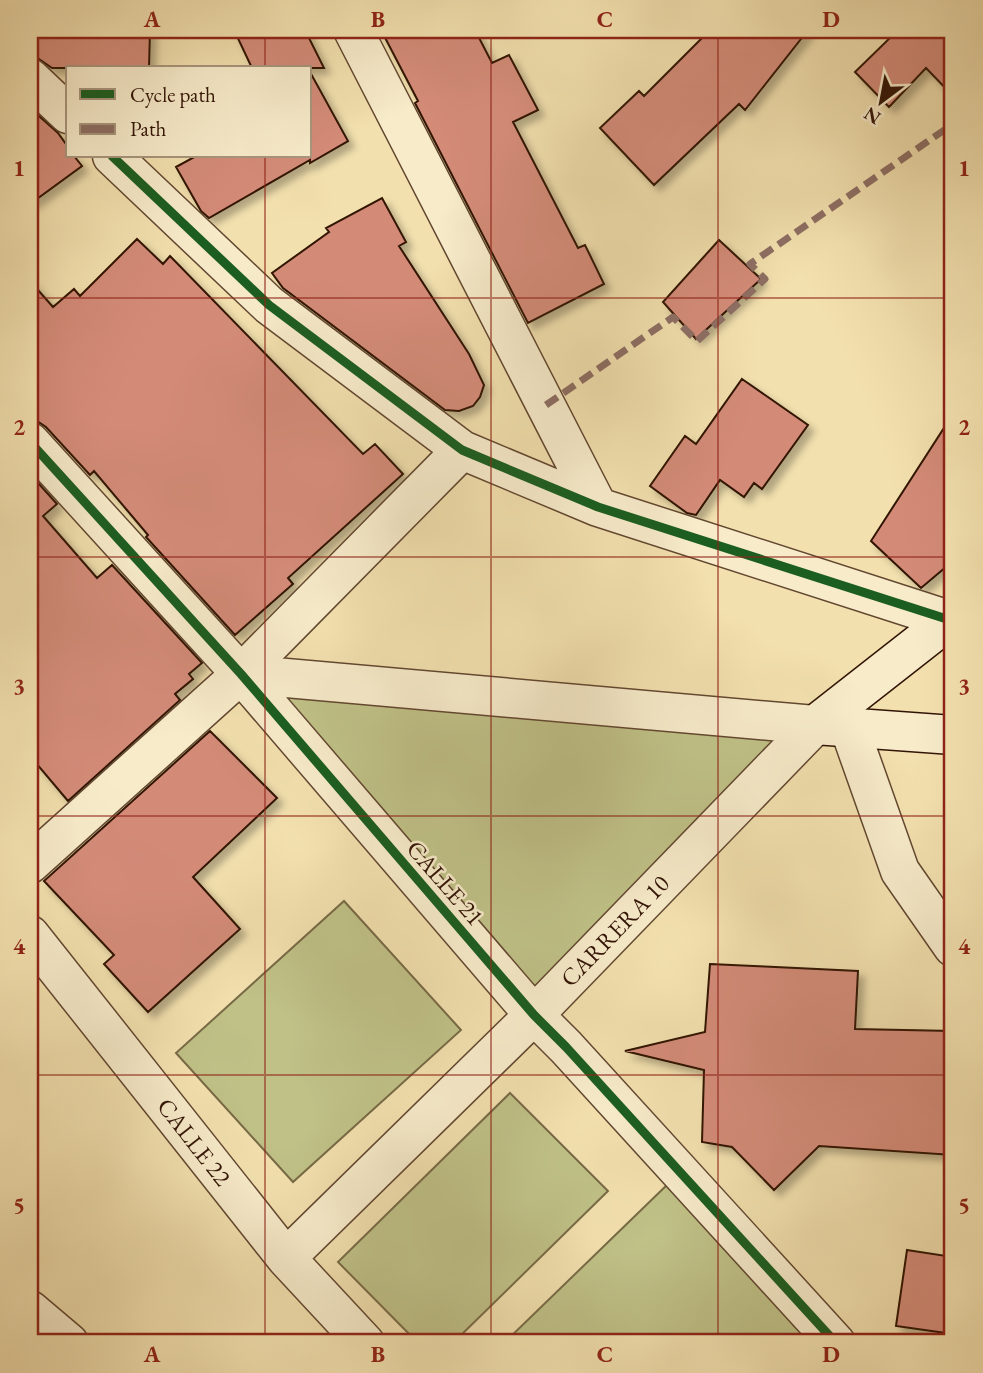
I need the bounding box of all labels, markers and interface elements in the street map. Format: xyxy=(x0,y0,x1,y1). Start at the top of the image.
text: A xyxy=(143,4,161,34)
text: B xyxy=(371,4,385,34)
text: C xyxy=(597,4,613,34)
text: D xyxy=(822,4,840,34)
legend xyxy=(66,66,312,158)
north arrow xyxy=(846,66,916,136)
text: Cycle path xyxy=(130,81,216,108)
text: N xyxy=(859,101,885,131)
text: Path xyxy=(130,115,167,142)
text: 1 xyxy=(13,153,25,183)
text: 1 xyxy=(958,153,970,183)
text: 2 xyxy=(13,412,25,442)
text: 2 xyxy=(958,412,970,442)
text: 3 xyxy=(13,671,25,701)
text: 3 xyxy=(958,671,970,701)
street label: CALLE 21 xyxy=(400,834,491,932)
street label: CARRERA 10 xyxy=(553,868,676,993)
text: 4 xyxy=(13,931,26,961)
text: 4 xyxy=(958,931,971,961)
street label: CALLE 22 xyxy=(150,1092,239,1192)
text: 5 xyxy=(13,1190,25,1220)
text: 5 xyxy=(958,1190,970,1220)
text: A xyxy=(143,1339,161,1369)
text: B xyxy=(371,1339,385,1369)
text: C xyxy=(597,1339,613,1369)
text: D xyxy=(822,1339,840,1369)

